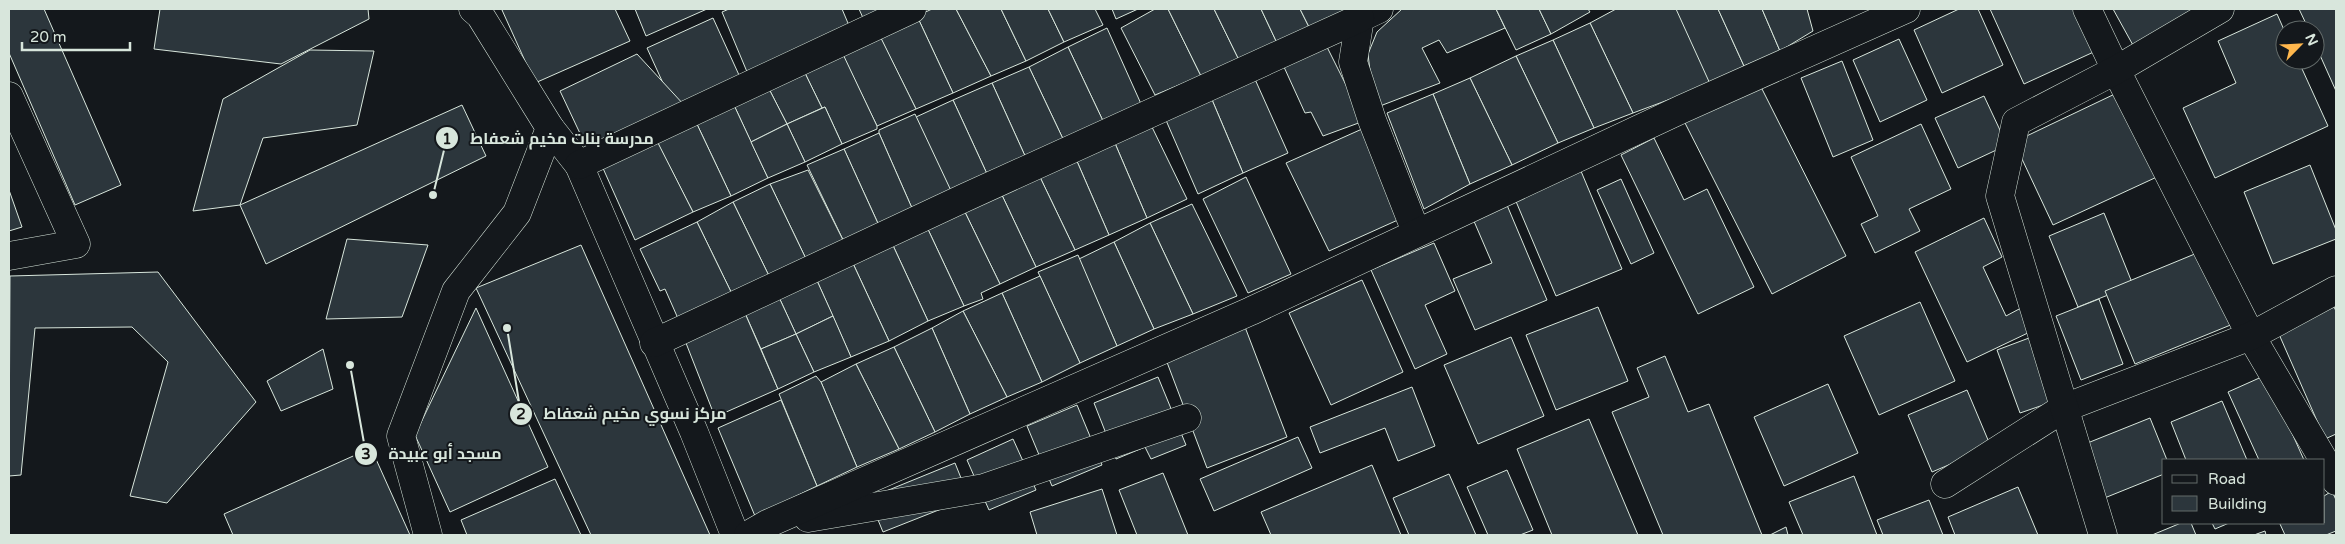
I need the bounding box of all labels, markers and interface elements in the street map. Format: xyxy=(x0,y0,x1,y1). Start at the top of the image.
scale bar xyxy=(22,20,130,52)
north arrow xyxy=(2275,20,2325,70)
text: 20 m xyxy=(30,28,67,46)
text: N xyxy=(2301,31,2321,49)
callout: مدرسة بنات مخيم شعفاط xyxy=(435,123,663,154)
text: مدرسة بنات مخيم شعفاط xyxy=(470,129,654,150)
text: 1 xyxy=(442,130,452,148)
callout: مركز نسوي مخيم شعفاط xyxy=(508,398,736,429)
text: مركز نسوي مخيم شعفاط xyxy=(543,404,727,426)
text: 2 xyxy=(516,405,526,423)
callout: مسجد أبو عبيدة xyxy=(354,438,512,469)
text: مسجد أبو عبيدة xyxy=(389,443,502,464)
text: 3 xyxy=(361,445,371,463)
legend xyxy=(2162,459,2325,524)
text: Road xyxy=(2208,470,2246,488)
text: Building xyxy=(2208,495,2267,513)

